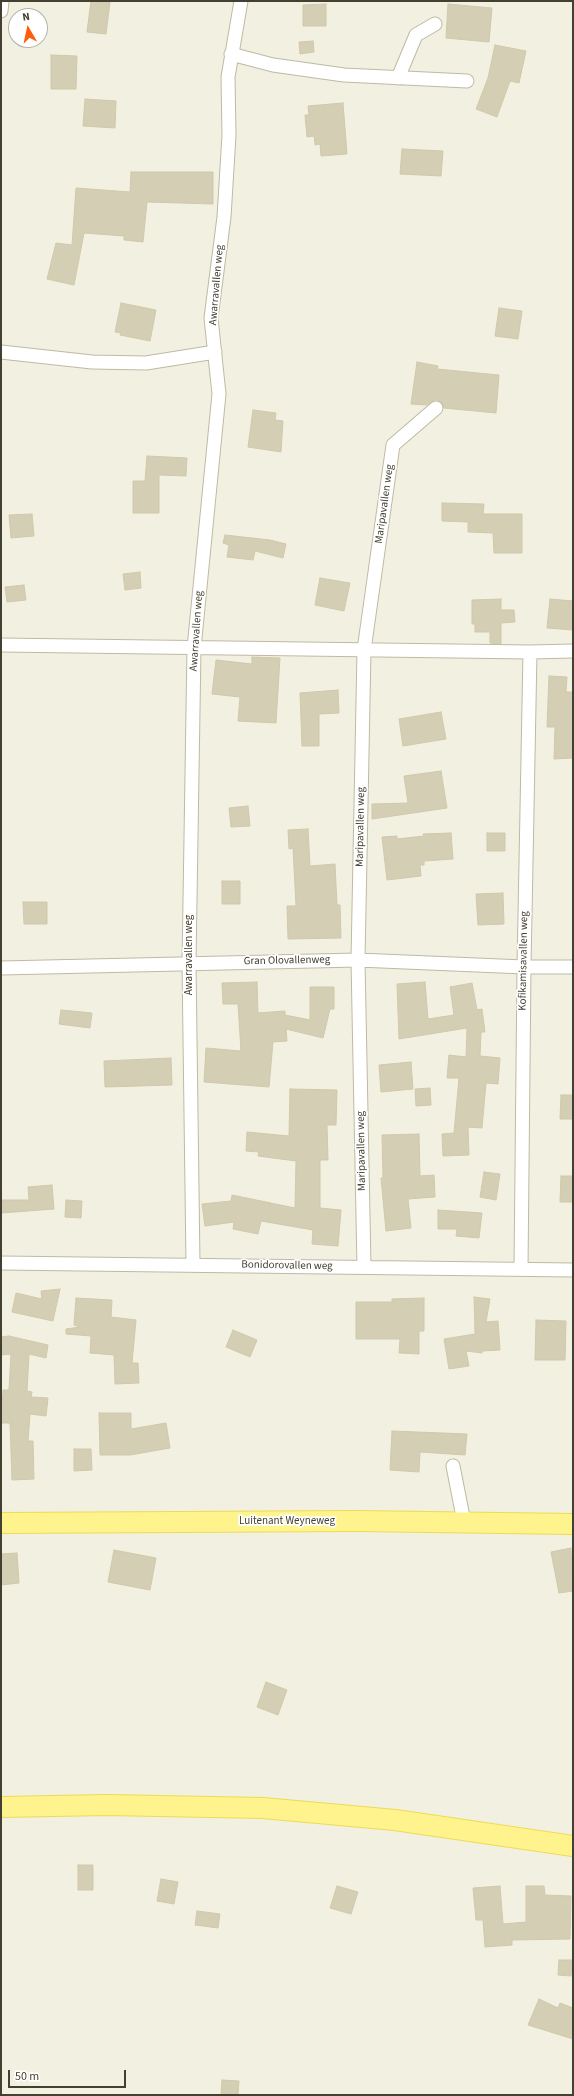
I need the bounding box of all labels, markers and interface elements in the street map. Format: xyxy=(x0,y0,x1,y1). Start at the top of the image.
north arrow xyxy=(8,8,48,48)
text: N xyxy=(21,9,31,25)
street label: Awarravallen weg xyxy=(207,244,227,326)
street label: Maripavallen weg xyxy=(373,463,397,545)
street label: Awarravallen weg xyxy=(188,590,206,672)
street label: Maripavallen weg xyxy=(354,787,368,867)
street label: Kofikamisavallen weg xyxy=(517,911,531,1011)
street label: Awarravallen weg xyxy=(183,915,197,995)
street label: Gran Olovallenweg xyxy=(244,954,330,968)
street label: Maripavallen weg xyxy=(355,1111,369,1191)
street label: Bonidorovallen weg xyxy=(241,1259,333,1273)
street label: Luitenant Weyneweg xyxy=(239,1515,335,1529)
scale bar xyxy=(10,2062,128,2088)
text: 50 m xyxy=(15,2068,39,2085)

